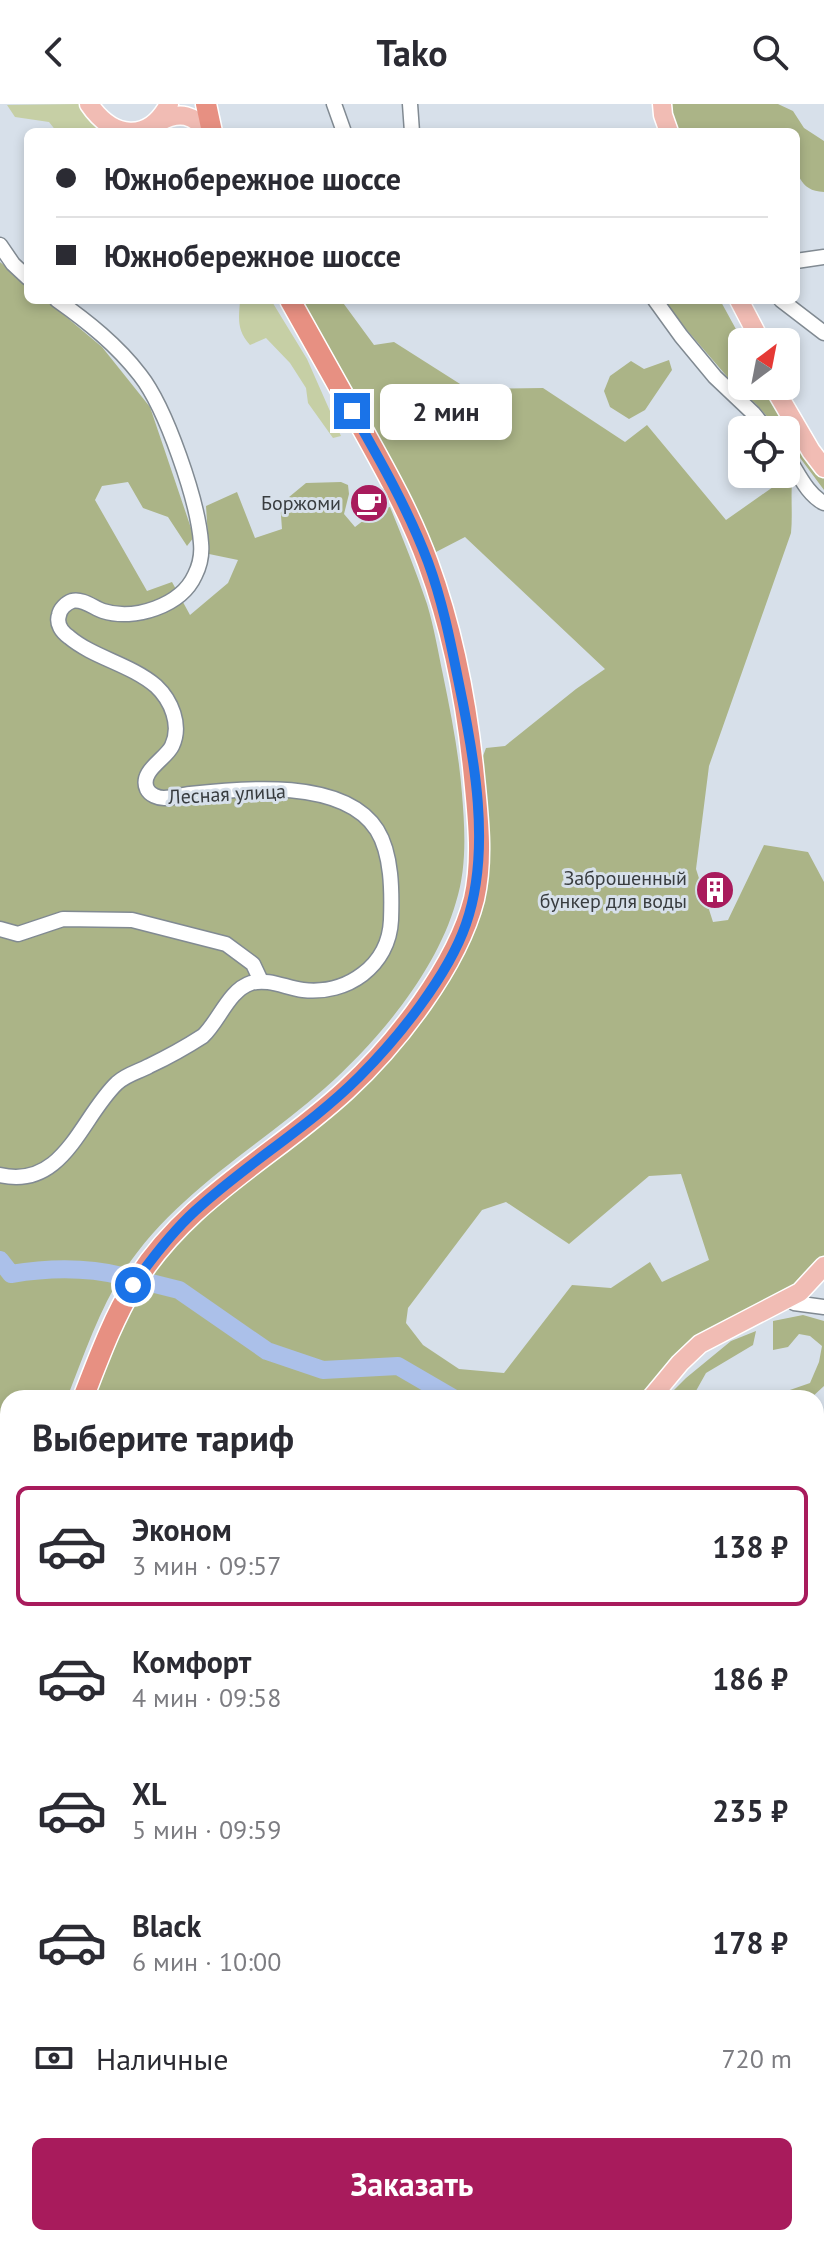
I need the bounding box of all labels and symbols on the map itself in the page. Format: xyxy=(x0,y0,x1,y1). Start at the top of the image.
north arrow xyxy=(728,328,800,400)
callout: 2 мин xyxy=(380,383,512,439)
route end xyxy=(334,393,370,429)
cafe icon: Боржоми xyxy=(348,482,390,524)
place label: Боржоми xyxy=(261,490,341,516)
street label: Лесная улица xyxy=(166,778,287,810)
place label: Заброшенный бункер для воды xyxy=(540,865,687,914)
building icon: Заброшенный бункер для воды xyxy=(694,869,736,911)
route start xyxy=(115,1267,151,1303)

